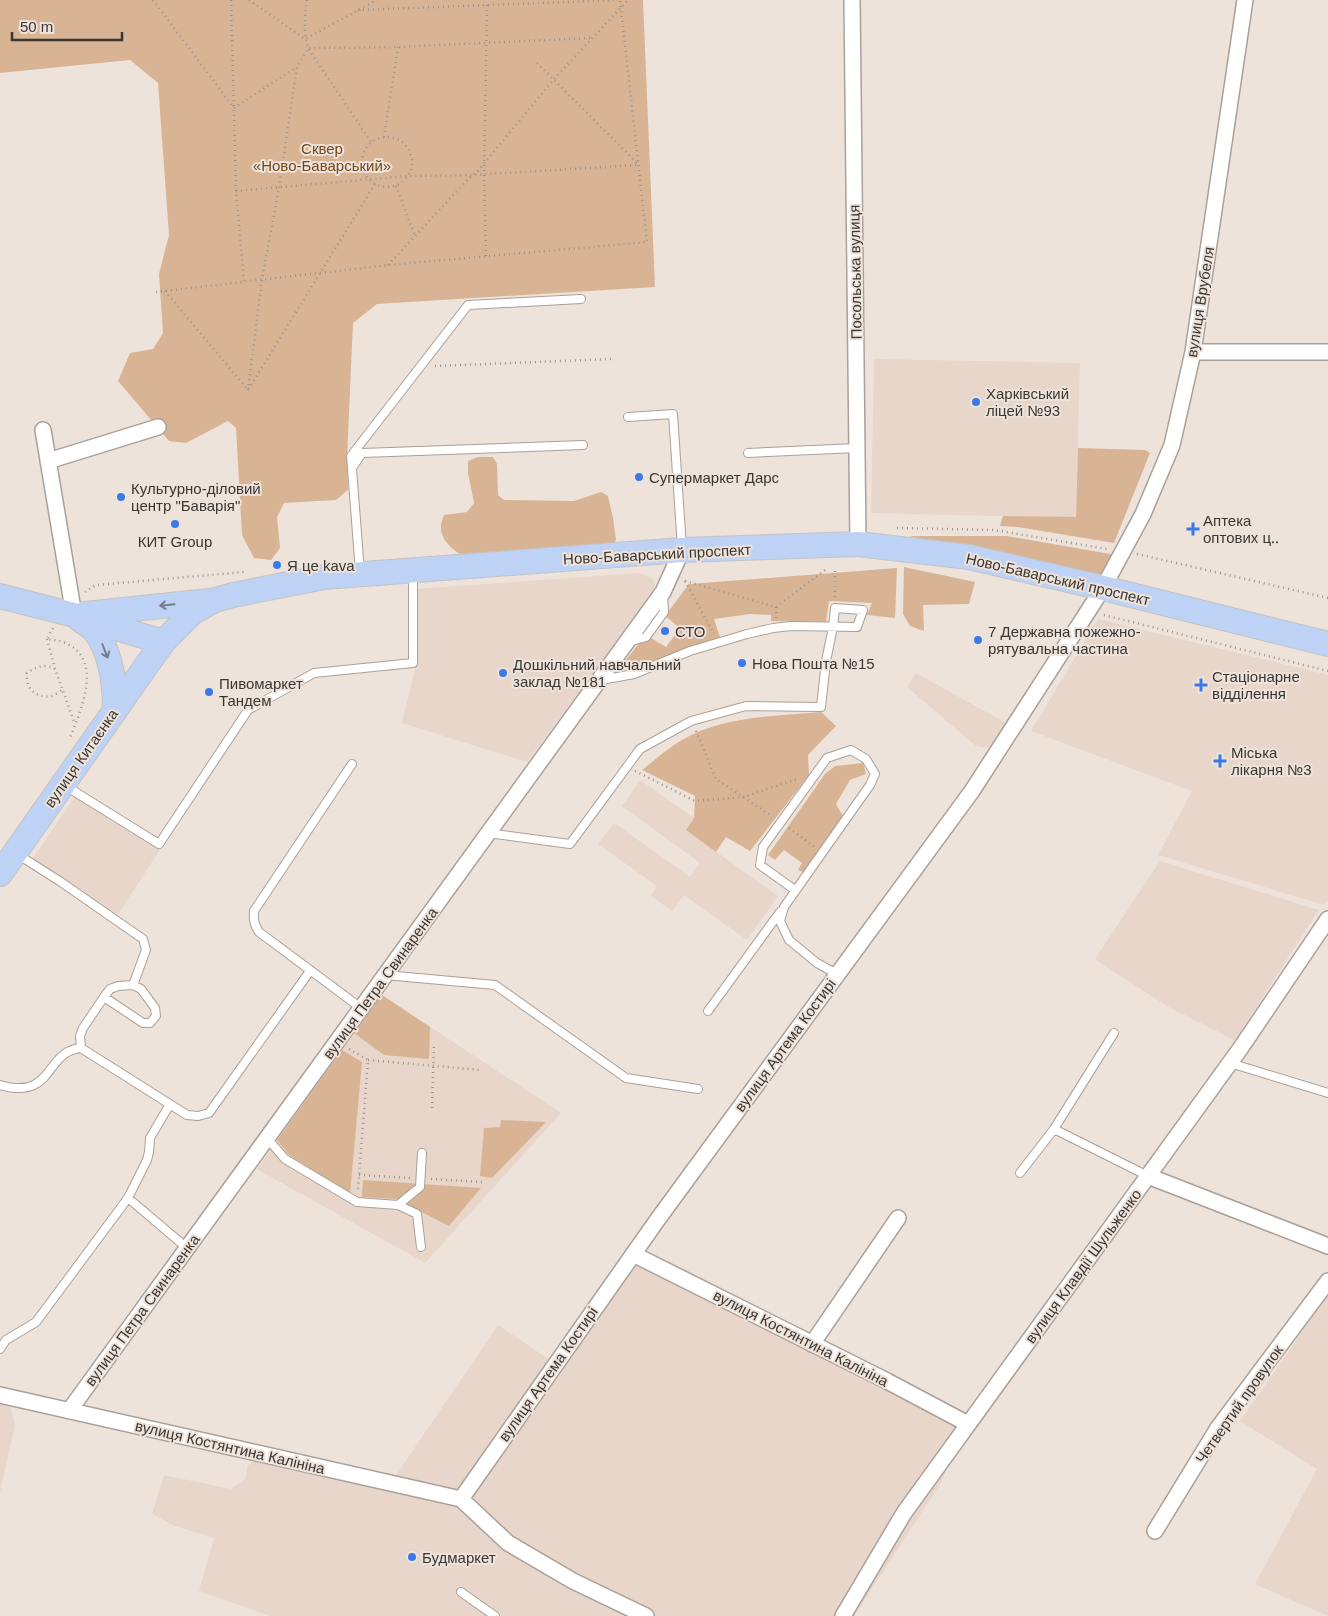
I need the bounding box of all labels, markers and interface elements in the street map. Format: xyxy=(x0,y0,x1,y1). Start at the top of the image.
scale bar xyxy=(12,10,122,42)
text: 50 m xyxy=(20,18,53,35)
park label: Сквер «Ново-Баварський» xyxy=(253,140,391,174)
street label: Посольська вулиця xyxy=(845,204,865,340)
street label: вулиця Врубеля xyxy=(1183,245,1217,359)
place label: Харківський ліцей №93 xyxy=(986,385,1069,419)
marker: Харківський ліцей №93 xyxy=(970,396,982,408)
place label: Супермаркет Дарс xyxy=(649,469,780,486)
marker: Супермаркет Дарс xyxy=(633,471,645,483)
place label: Культурно-діловий центр "Баварія" xyxy=(131,480,261,514)
marker: Культурно-діловий центр "Баварія" xyxy=(115,491,127,503)
place label: Аптека оптових ц‥ xyxy=(1203,512,1279,546)
marker: КИТ Group xyxy=(169,518,181,530)
marker: Аптека оптових ц‥ xyxy=(1187,523,1199,535)
place label: КИТ Group xyxy=(138,533,212,550)
street label: Ново-Баварський проспект xyxy=(563,541,752,567)
street label: Ново-Баварський проспект xyxy=(964,550,1152,608)
place label: Я це kava xyxy=(287,557,355,574)
marker: Я це kava xyxy=(271,559,283,571)
one-way arrow xyxy=(159,600,175,610)
place label: СТО xyxy=(675,623,706,640)
place label: 7 Державна пожежно- рятувальна частина xyxy=(988,623,1141,657)
marker: СТО xyxy=(659,625,671,637)
marker: 7 Державна пожежно- рятувальна частина xyxy=(972,634,984,646)
one-way arrow xyxy=(100,643,110,658)
place label: Нова Пошта №15 xyxy=(752,655,875,672)
place label: Дошкільний навчальний заклад №181 xyxy=(513,656,681,690)
marker: Нова Пошта №15 xyxy=(736,657,748,669)
marker: Дошкільний навчальний заклад №181 xyxy=(497,667,509,679)
place label: Стаціонарне відділення xyxy=(1212,668,1300,702)
place label: Пивомаркет Тандем xyxy=(219,675,303,709)
marker: Стаціонарне відділення xyxy=(1194,678,1208,692)
marker: Пивомаркет Тандем xyxy=(203,686,215,698)
street label: вулиця Китаєнка xyxy=(41,705,122,810)
place label: Міська лікарня №3 xyxy=(1231,744,1312,778)
marker: Міська лікарня №3 xyxy=(1213,754,1227,768)
street label: вулиця Петра Свинаренка xyxy=(319,903,441,1062)
street label: вулиця Артема Костирі xyxy=(731,975,839,1115)
street label: вулиця Клавдії Шульженко xyxy=(1021,1186,1145,1346)
street label: вулиця Петра Свинаренка xyxy=(81,1230,203,1389)
street label: вулиця Костянтина Калініна xyxy=(711,1286,892,1390)
street label: вулиця Артема Костирі xyxy=(495,1304,601,1444)
street label: Четвертий провулок xyxy=(1192,1341,1286,1466)
street label: вулиця Костянтина Калініна xyxy=(134,1417,327,1477)
place label: Будмаркет xyxy=(422,1549,496,1566)
marker: Будмаркет xyxy=(406,1551,418,1563)

